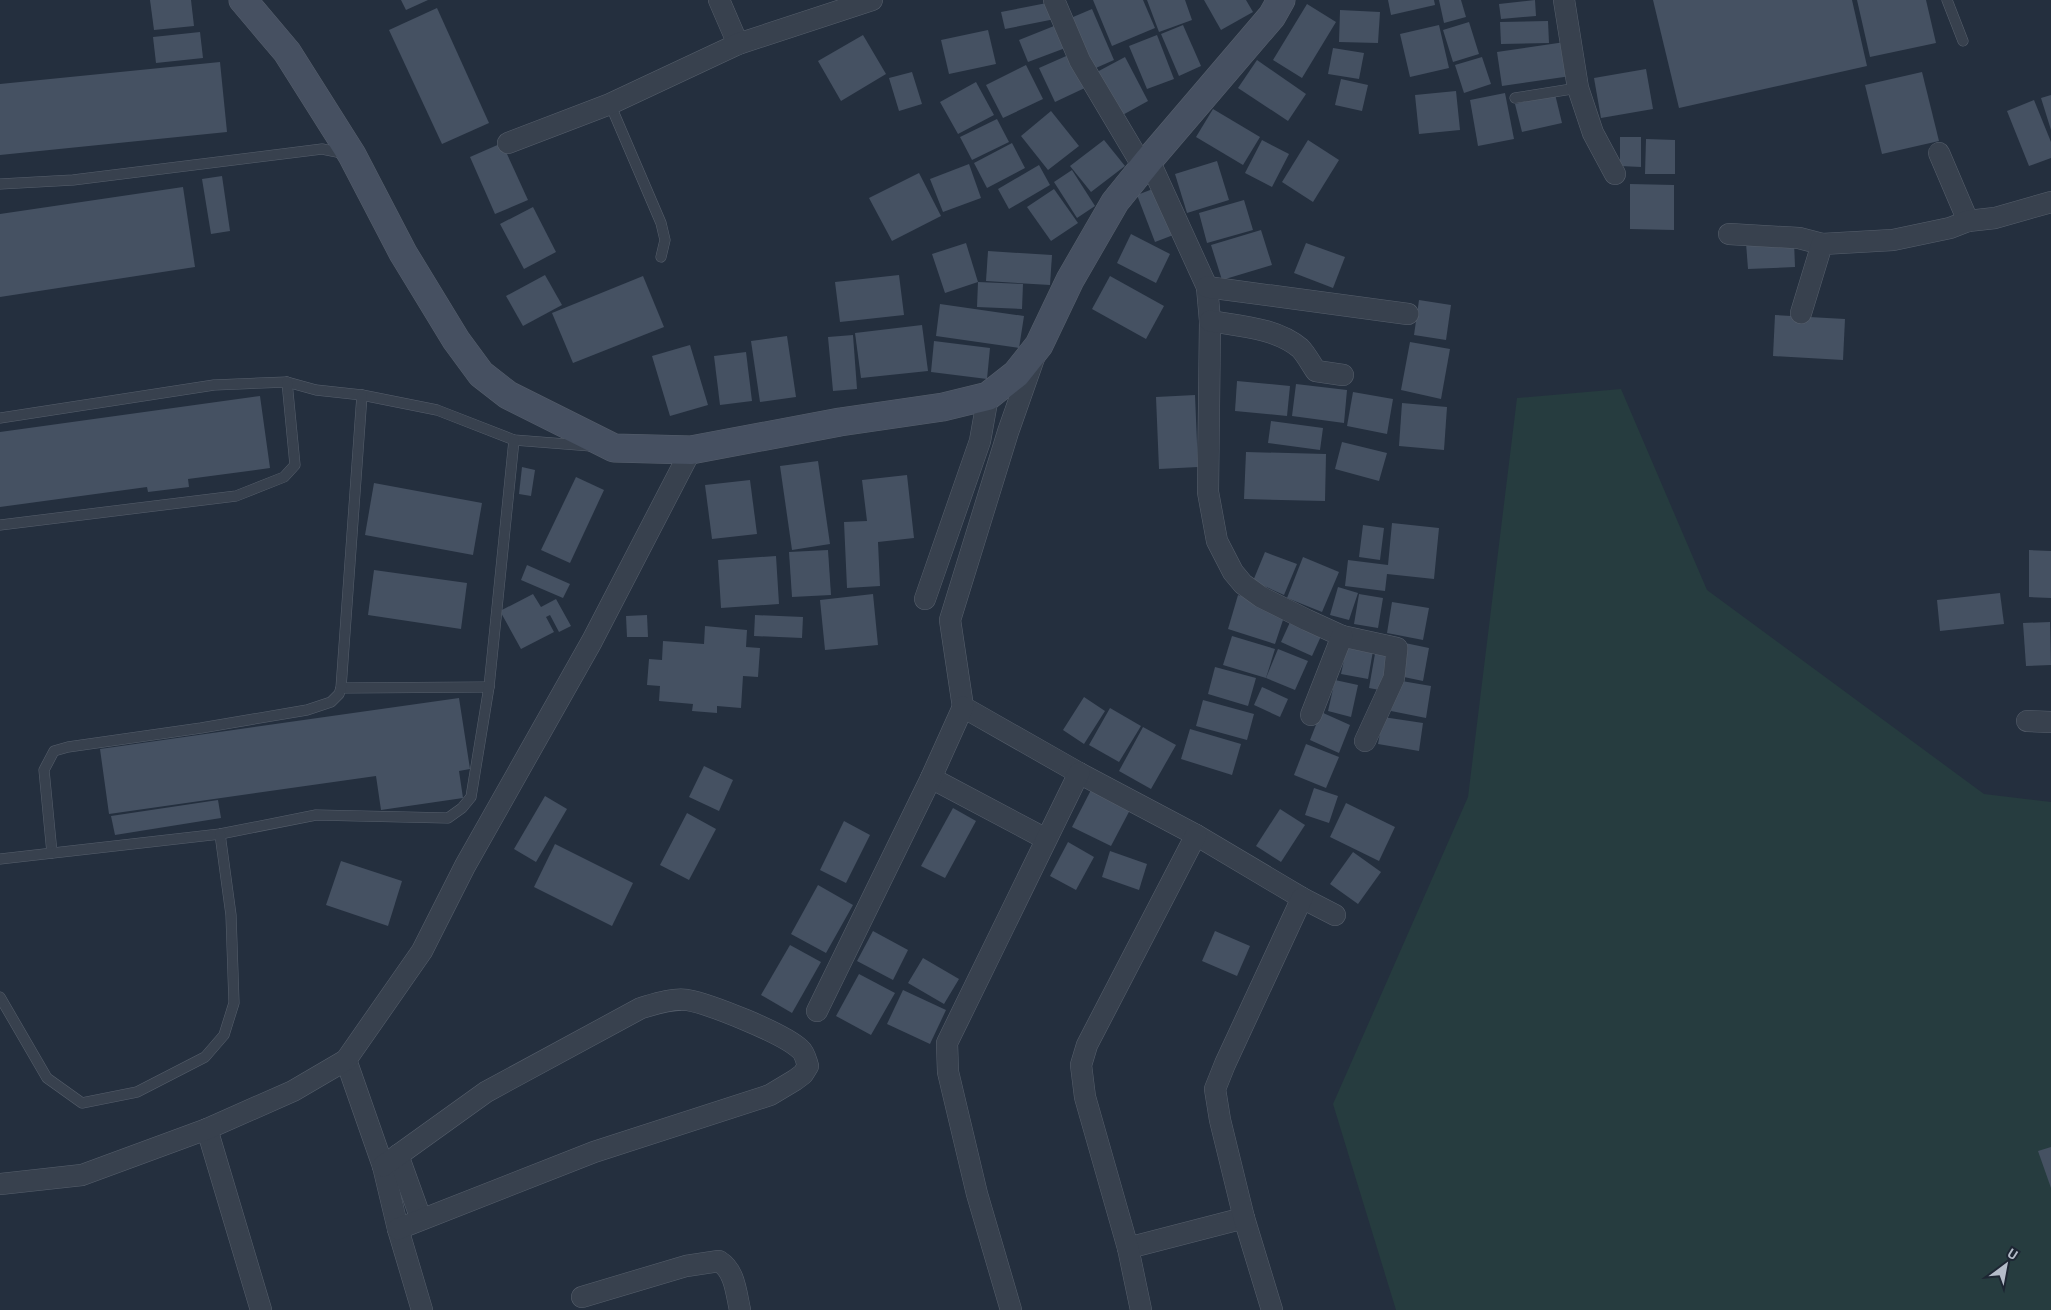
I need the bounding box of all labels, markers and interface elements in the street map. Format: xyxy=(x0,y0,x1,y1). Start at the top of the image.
north arrow xyxy=(1981,1240,2031,1290)
text: U xyxy=(2004,1242,2023,1265)

